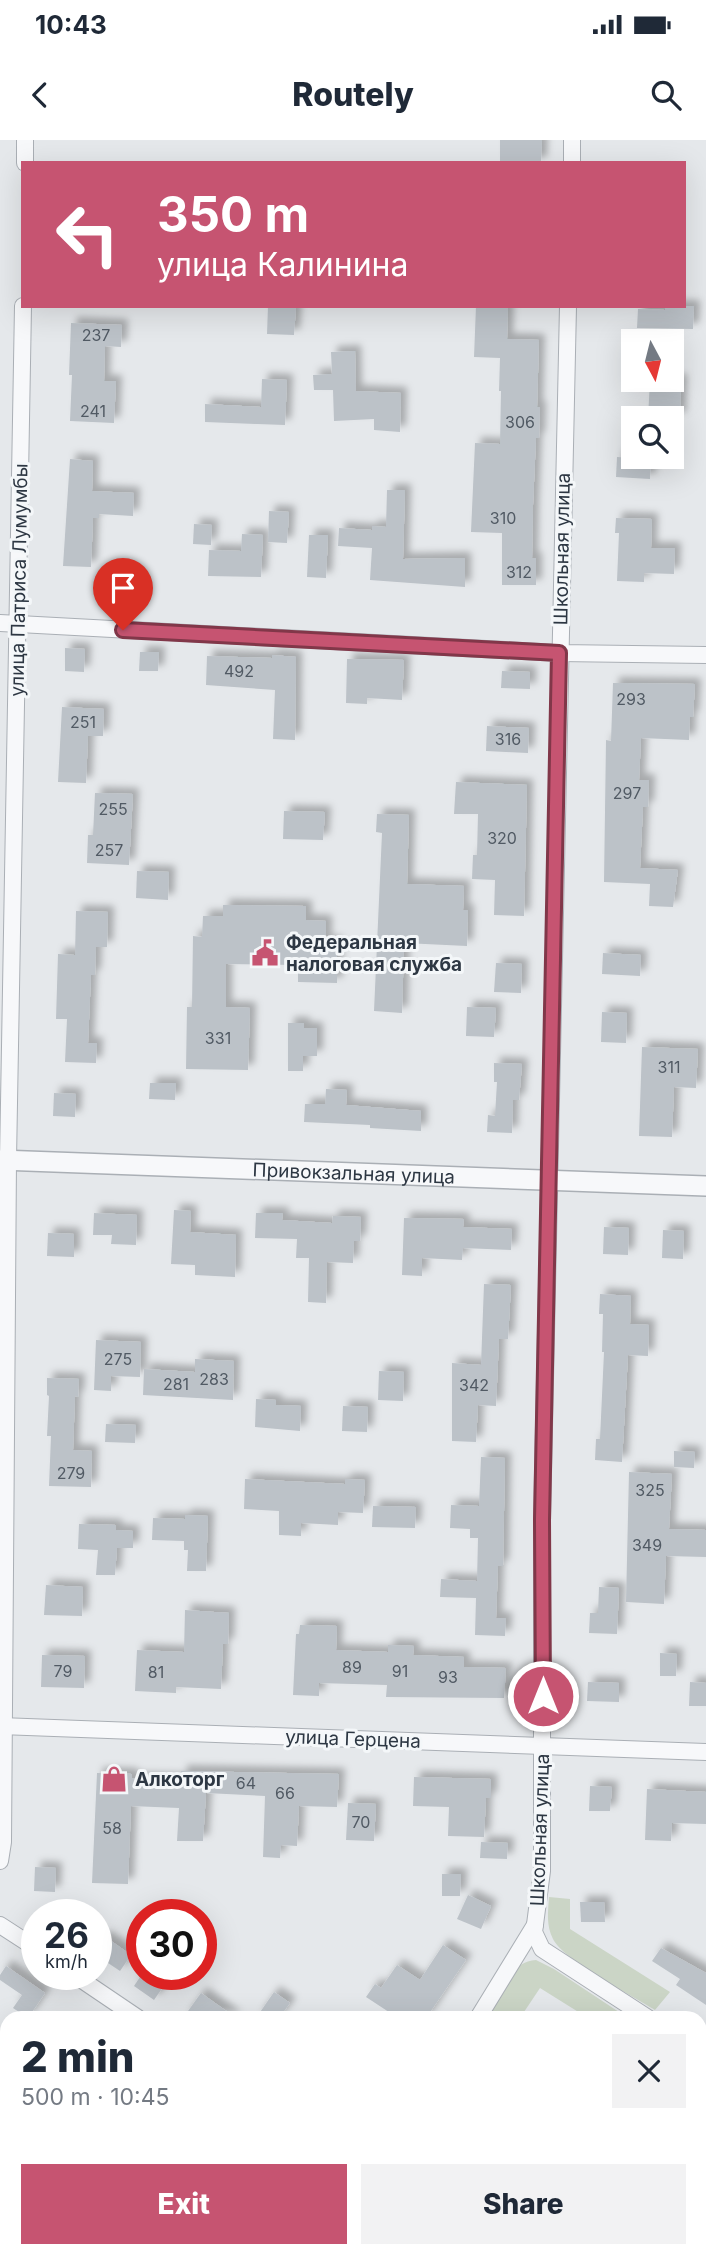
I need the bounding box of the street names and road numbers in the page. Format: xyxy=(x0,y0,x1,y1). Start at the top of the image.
street label: улица Патриса Лумумбы xyxy=(5,463,33,697)
street label: Школьная улица xyxy=(549,472,575,626)
street label: Привокзальная улица xyxy=(252,1158,455,1188)
street label: улица Герцена xyxy=(285,1725,421,1753)
street label: Школьная улица xyxy=(526,1753,554,1907)

